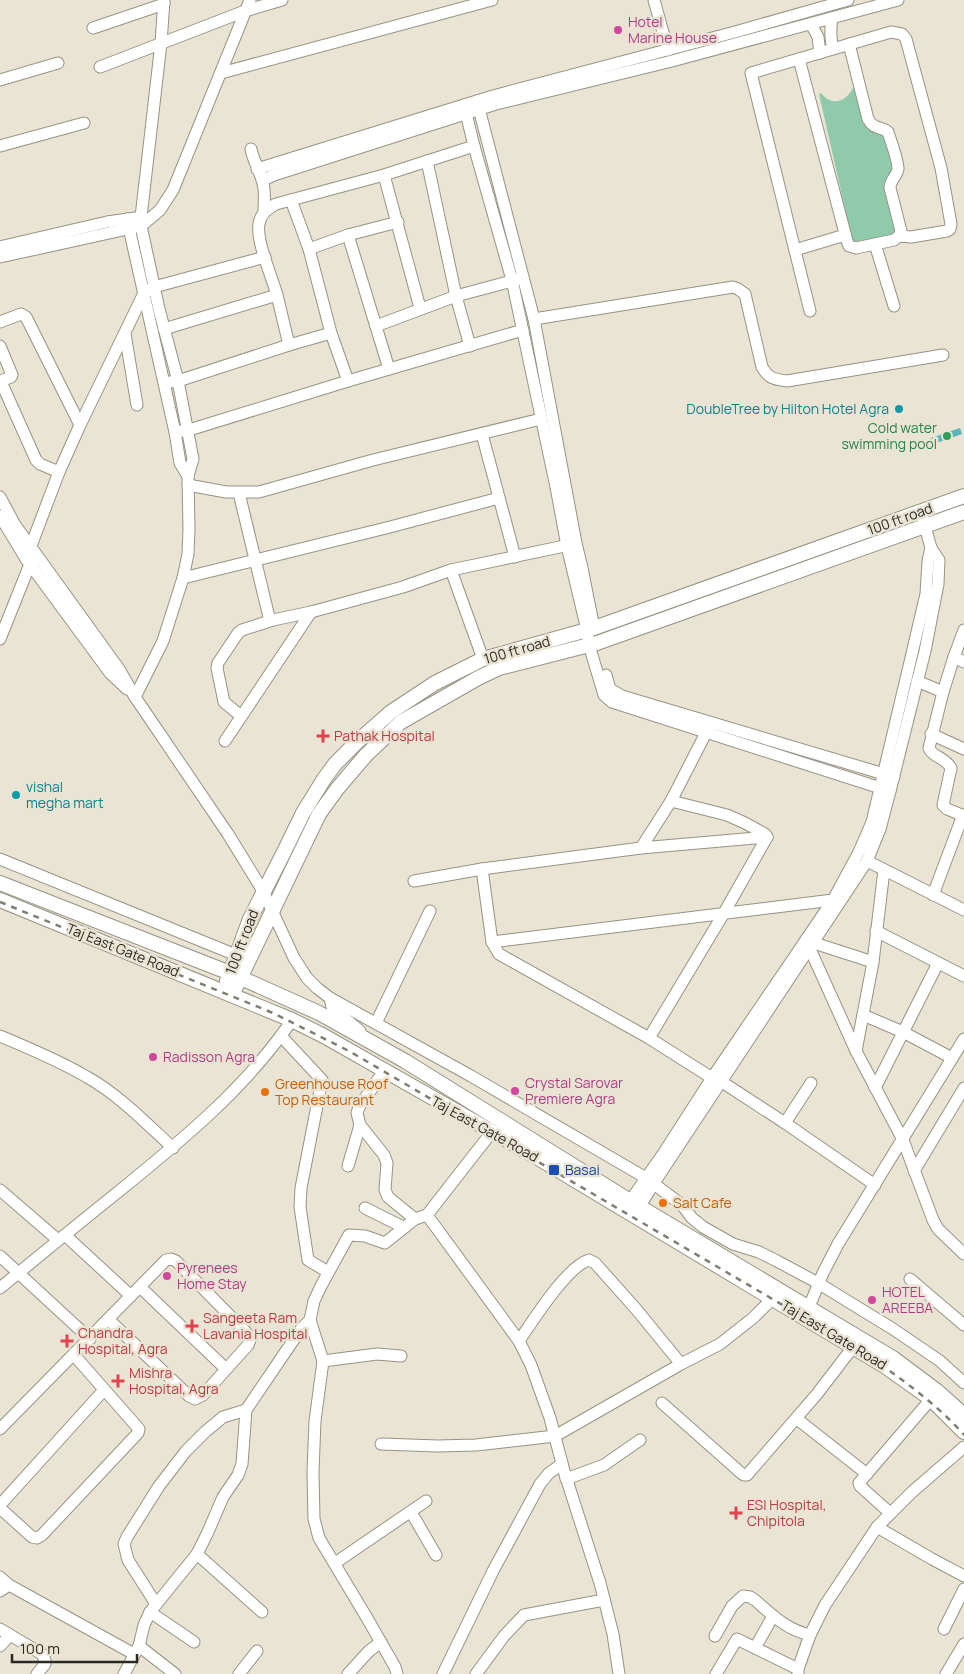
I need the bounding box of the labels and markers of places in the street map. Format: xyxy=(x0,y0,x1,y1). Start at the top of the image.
place label: Hotel Marine House xyxy=(628,12,717,47)
marker: Hotel Marine House xyxy=(612,24,624,36)
place label: DoubleTree by Hilton Hotel Agra xyxy=(686,399,889,418)
marker: DoubleTree by Hilton Hotel Agra xyxy=(893,403,905,415)
place label: Cold water swimming pool xyxy=(841,418,937,453)
marker: Cold water swimming pool xyxy=(941,430,953,442)
place label: Pathak Hospital xyxy=(334,726,435,745)
marker: Pathak Hospital xyxy=(316,729,330,743)
place label: vishal megha mart xyxy=(26,777,104,812)
marker: vishal megha mart xyxy=(10,789,22,801)
place label: Radisson Agra xyxy=(163,1047,255,1066)
marker: Radisson Agra xyxy=(147,1051,159,1063)
place label: Crystal Sarovar Premiere Agra xyxy=(525,1073,623,1108)
place label: Greenhouse Roof Top Restaurant xyxy=(275,1074,388,1109)
marker: Crystal Sarovar Premiere Agra xyxy=(509,1085,521,1097)
marker: Greenhouse Roof Top Restaurant xyxy=(259,1086,271,1098)
place label: Basai xyxy=(565,1160,600,1179)
marker: Basai xyxy=(547,1163,561,1177)
place label: Salt Cafe xyxy=(673,1193,732,1212)
marker: Salt Cafe xyxy=(657,1197,669,1209)
place label: Pyrenees Home Stay xyxy=(177,1258,247,1293)
marker: Pyrenees Home Stay xyxy=(161,1270,173,1282)
place label: HOTEL AREEBA xyxy=(882,1282,933,1317)
marker: HOTEL AREEBA xyxy=(866,1294,878,1306)
place label: Sangeeta Ram Lavania Hospital xyxy=(203,1308,308,1343)
marker: Sangeeta Ram Lavania Hospital xyxy=(185,1319,199,1333)
place label: Chandra Hospital, Agra xyxy=(78,1323,168,1358)
marker: Chandra Hospital, Agra xyxy=(60,1334,74,1348)
place label: Mishra Hospital, Agra xyxy=(129,1363,219,1398)
marker: Mishra Hospital, Agra xyxy=(111,1374,125,1388)
place label: ESI Hospital, Chipitola xyxy=(747,1495,826,1530)
marker: ESI Hospital, Chipitola xyxy=(729,1506,743,1520)

